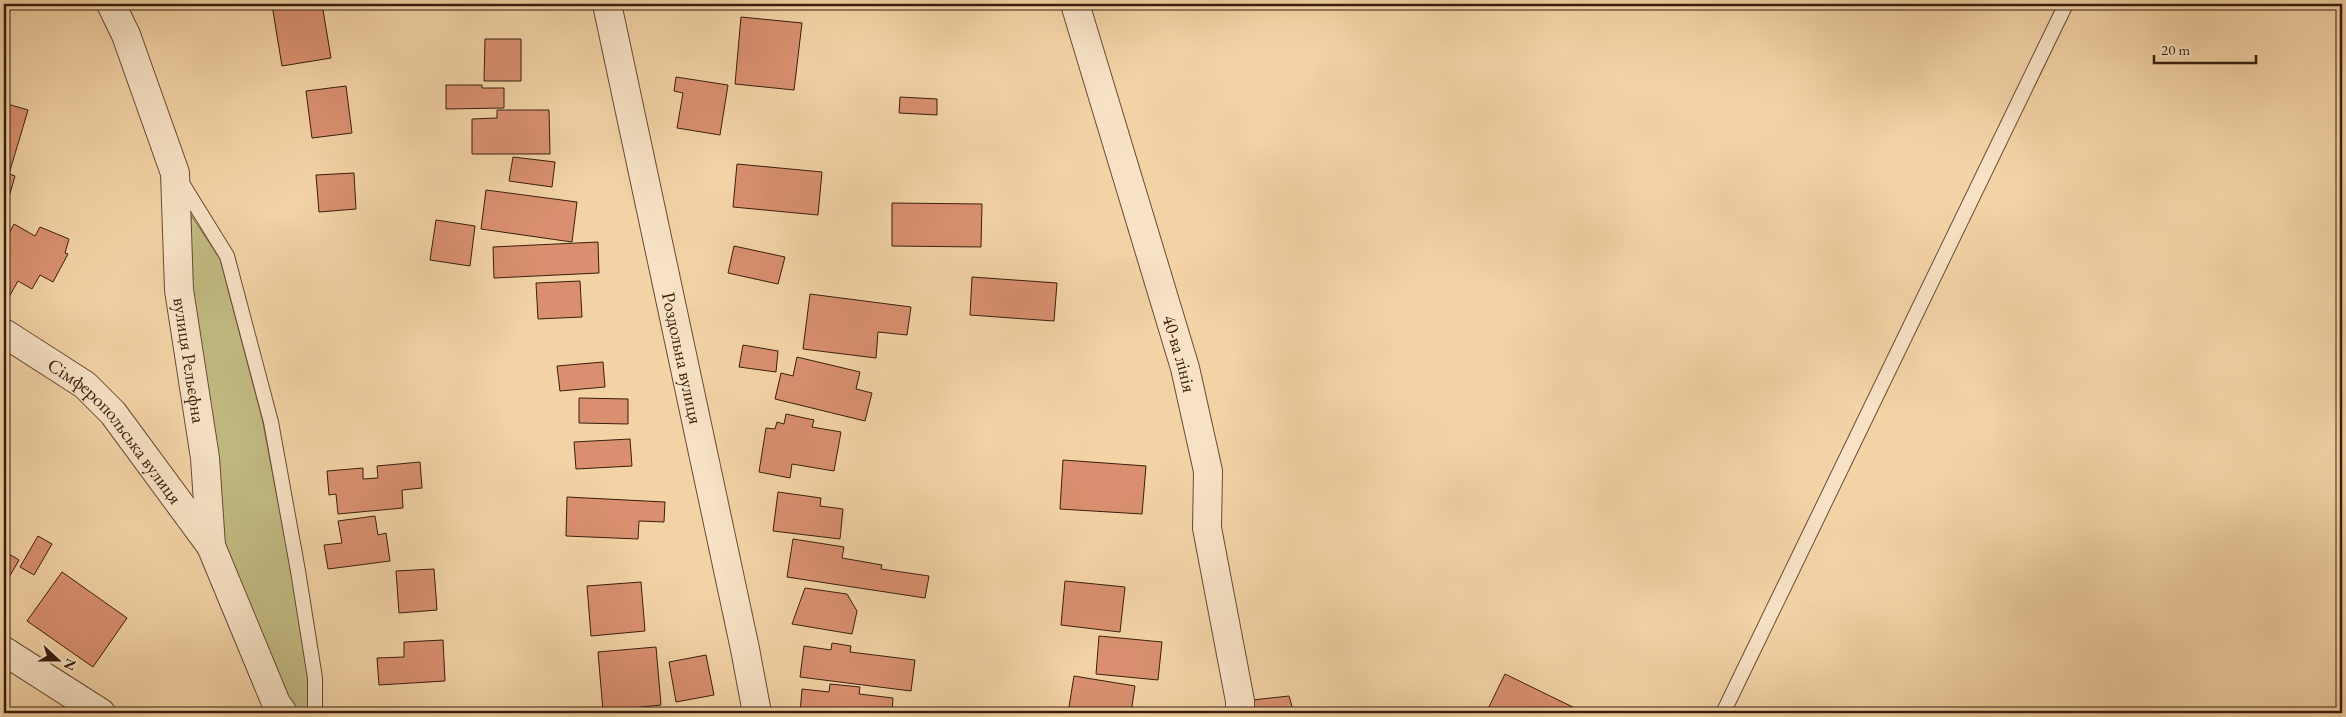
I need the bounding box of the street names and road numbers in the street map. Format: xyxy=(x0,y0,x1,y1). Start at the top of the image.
street label: Роздольна вулиця xyxy=(656,290,709,427)
street label: вулиця Рельєфна xyxy=(167,296,211,425)
street label: 40-ва лінія xyxy=(1157,312,1202,395)
street label: Сімферопольська вулиця xyxy=(43,352,188,510)

